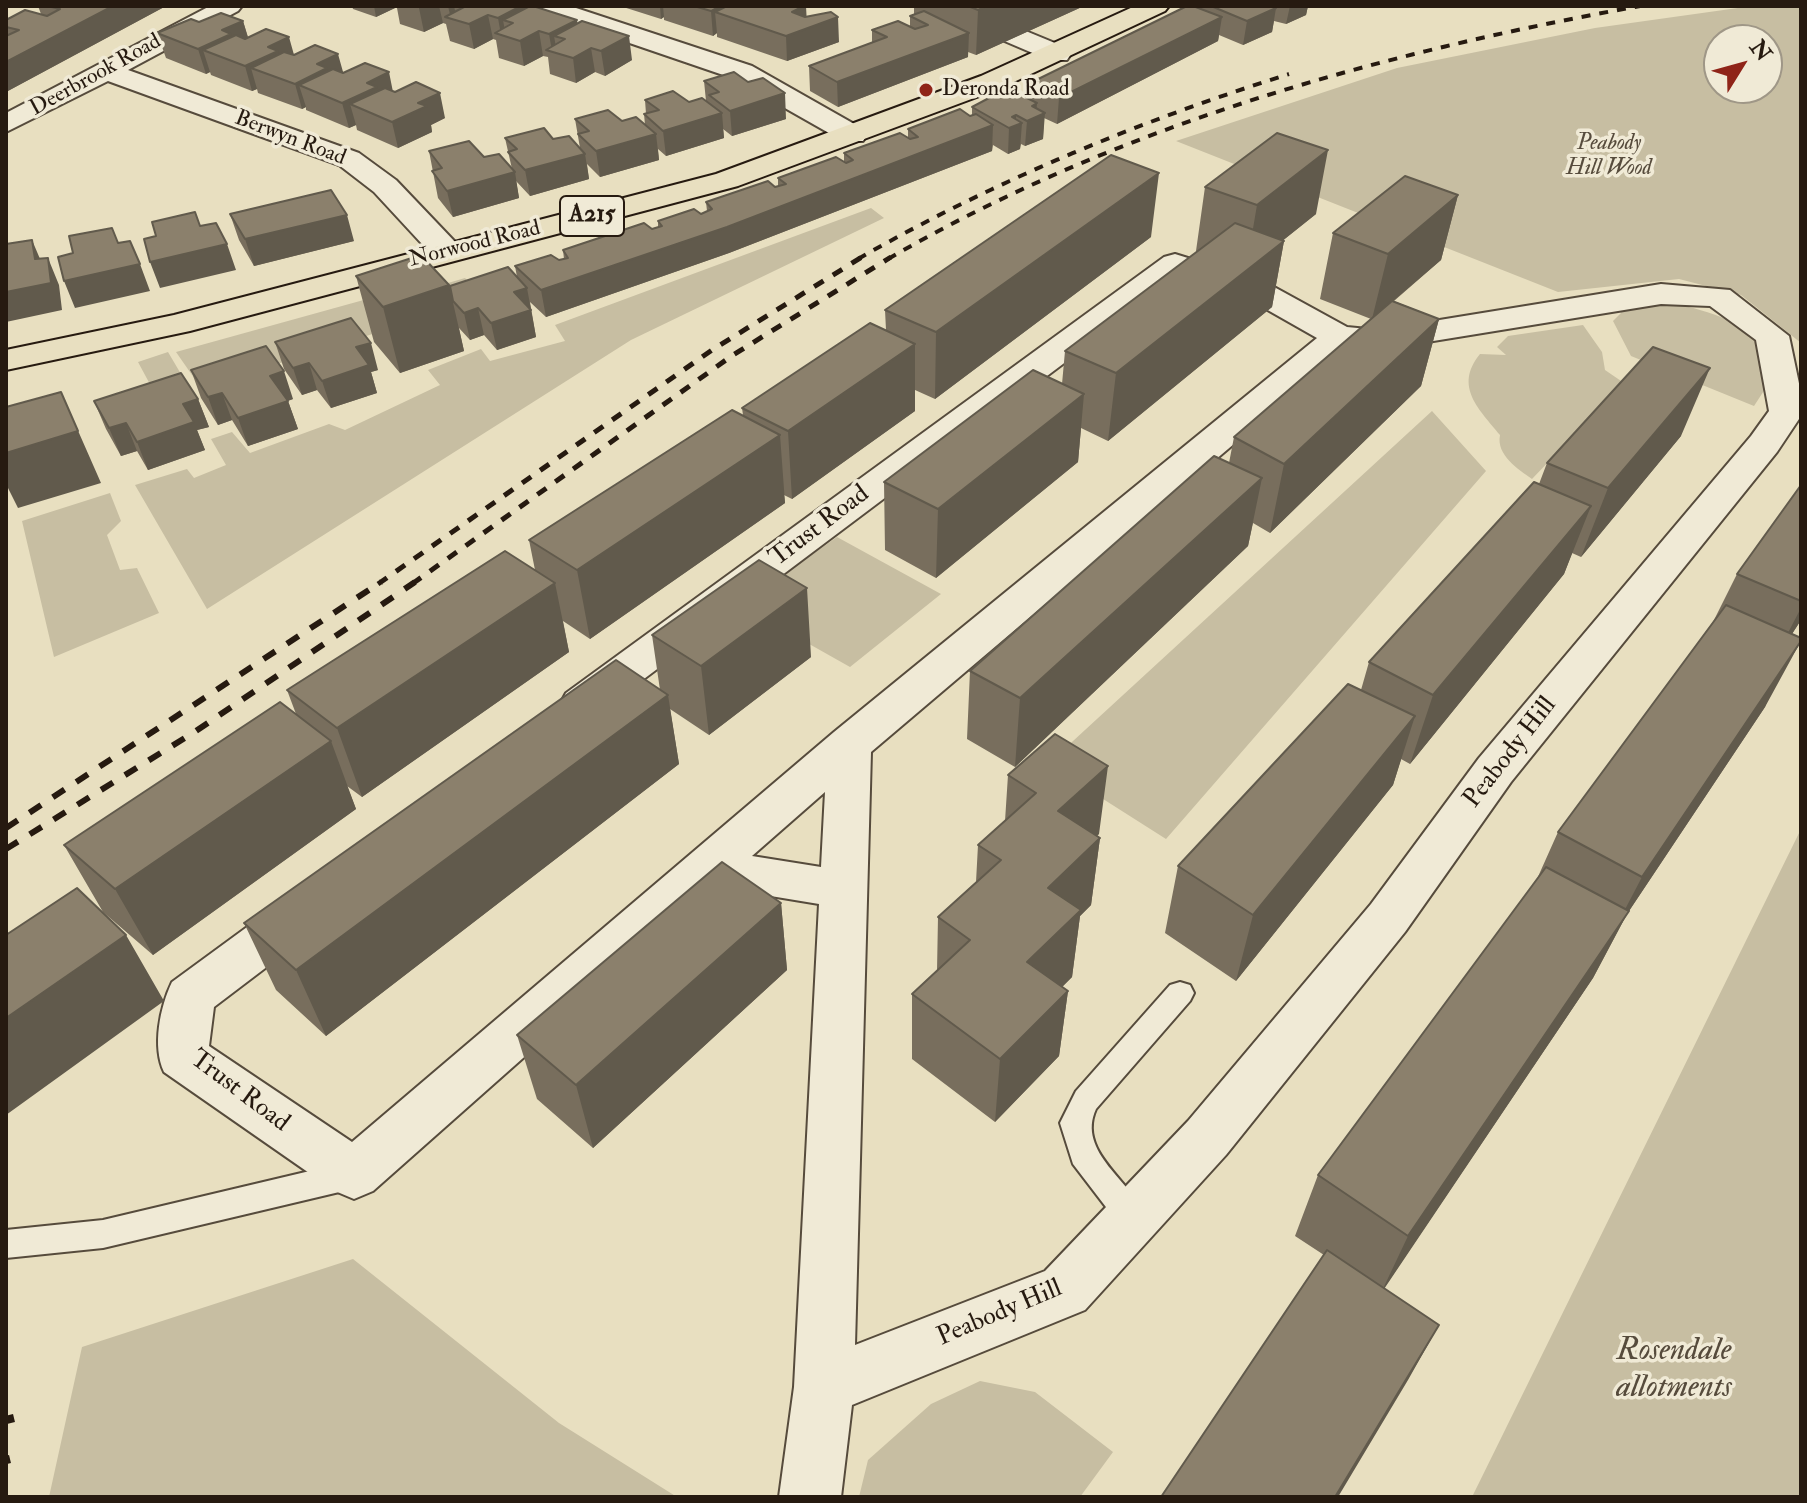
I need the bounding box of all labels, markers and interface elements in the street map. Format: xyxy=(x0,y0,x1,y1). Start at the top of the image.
north arrow xyxy=(1703,24,1783,104)
street label: Deerbrook Road xyxy=(26,29,166,123)
text: N xyxy=(1743,34,1778,67)
place label: Deronda Road xyxy=(942,77,1070,103)
marker: Deronda Road xyxy=(917,81,935,99)
street label: Berwyn Road xyxy=(231,106,349,172)
park label: Peabody Hill Wood xyxy=(1566,131,1652,182)
road number: A215 xyxy=(560,196,624,236)
street label: Norwood Road xyxy=(407,216,543,274)
street label: Trust Road xyxy=(764,479,876,575)
street label: Peabody Hill xyxy=(1458,691,1564,815)
street label: Trust Road xyxy=(183,1044,295,1140)
street label: Peabody Hill xyxy=(933,1274,1067,1354)
park label: Rosendale allotments xyxy=(1616,1333,1732,1408)

